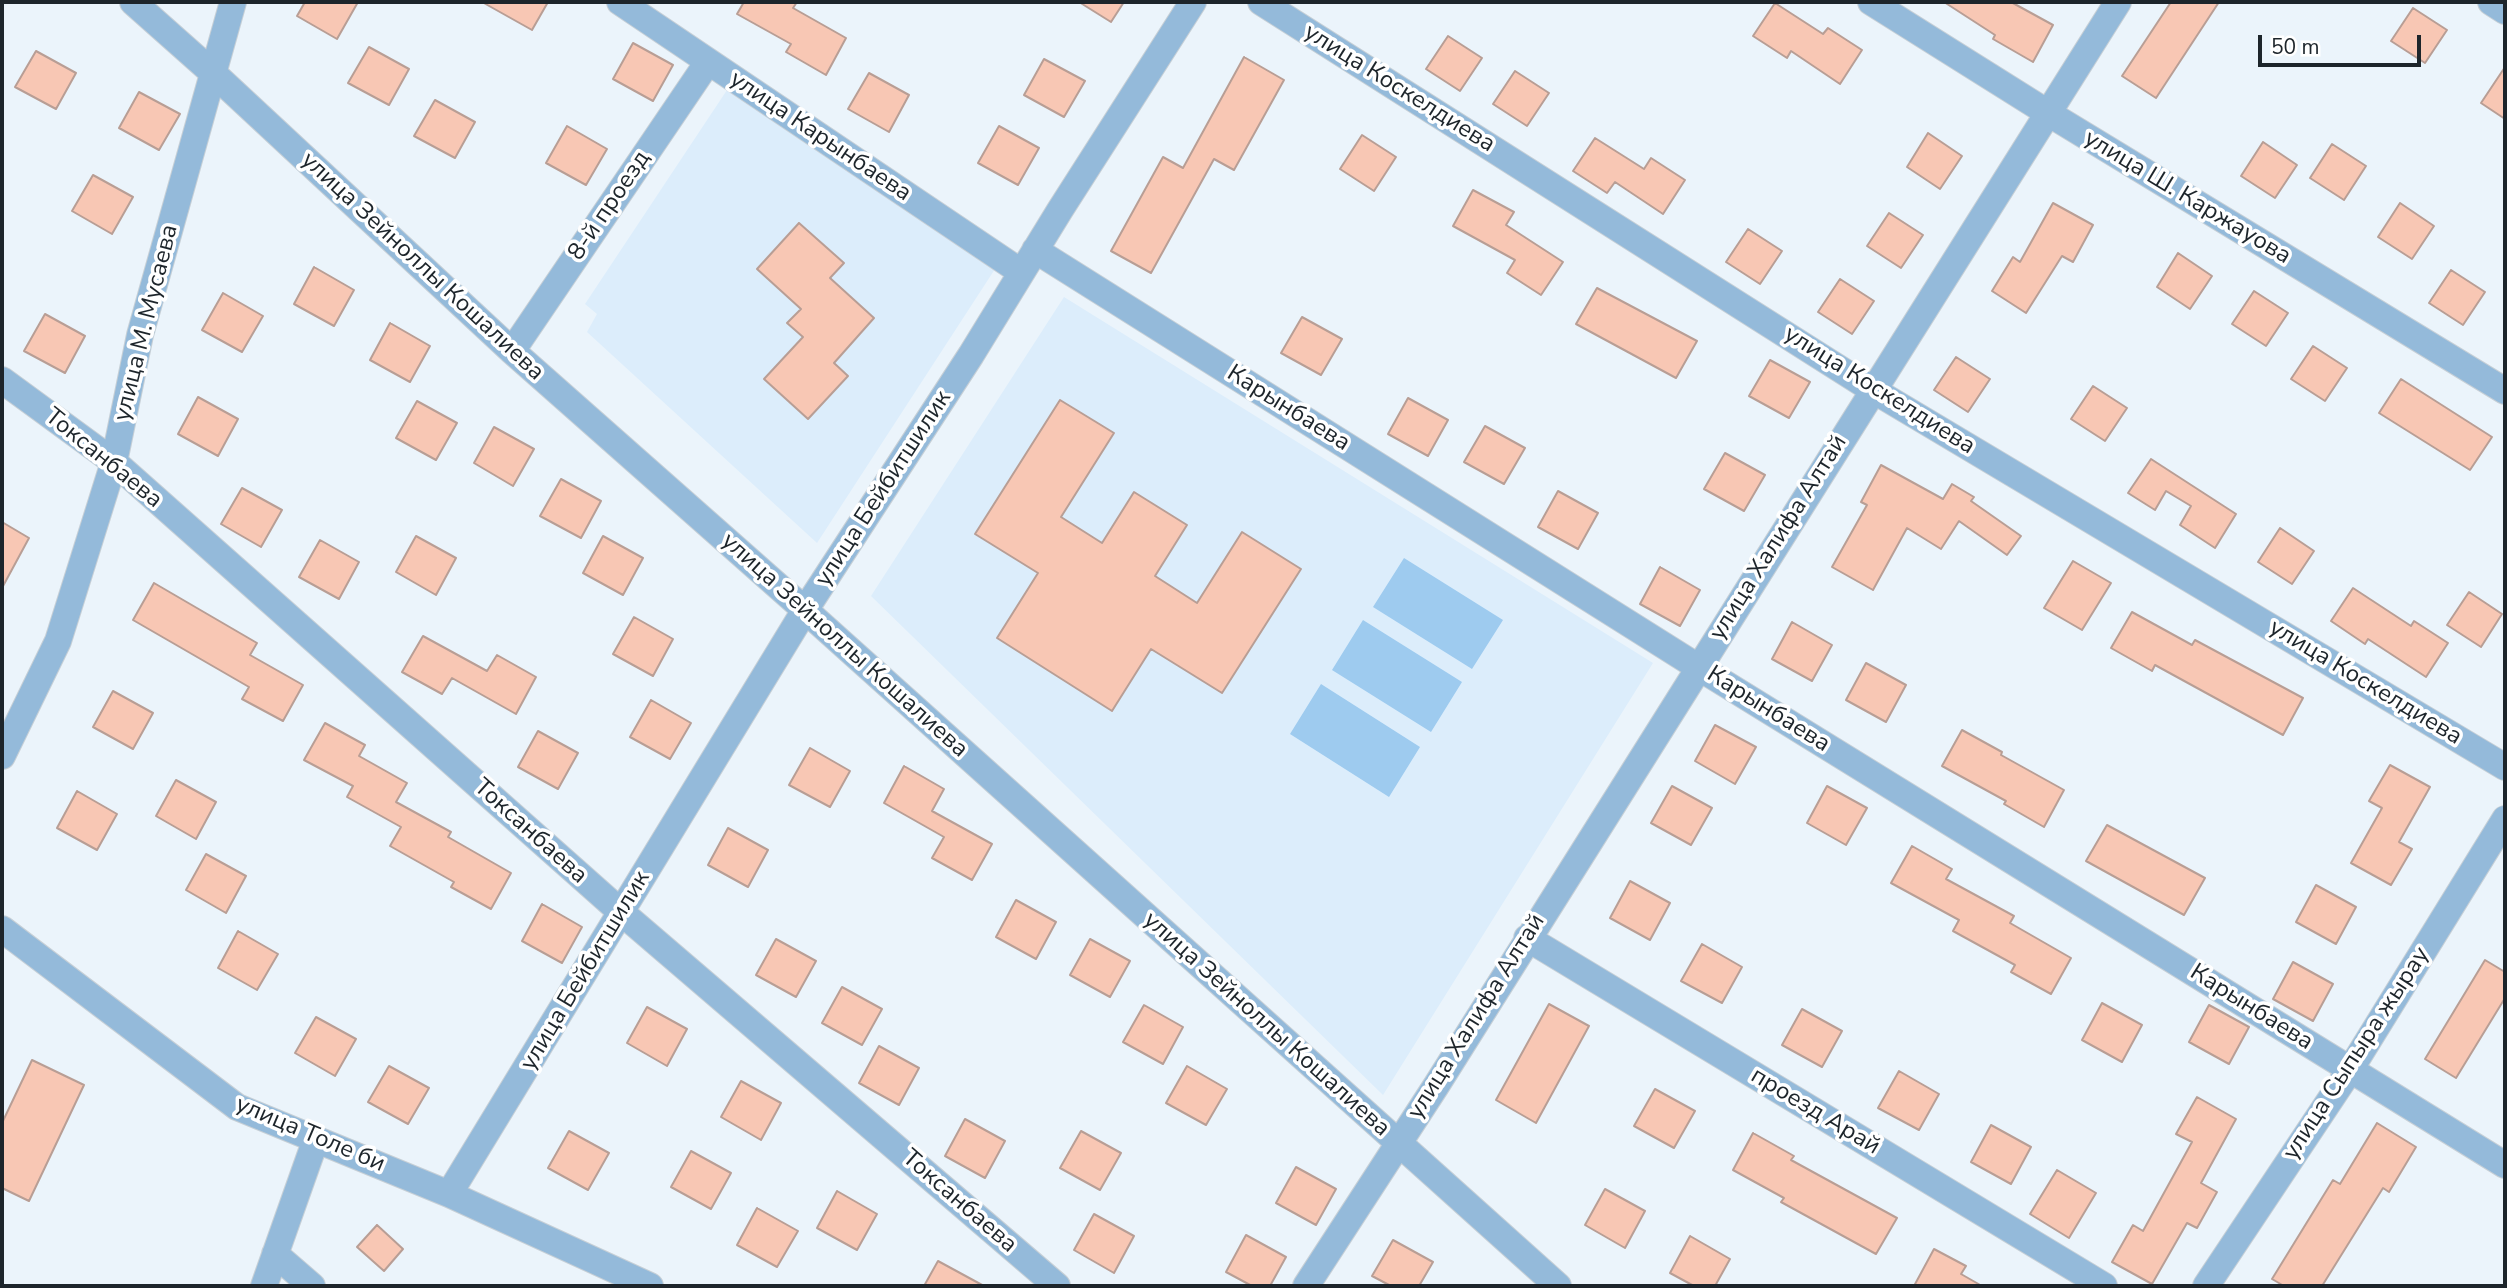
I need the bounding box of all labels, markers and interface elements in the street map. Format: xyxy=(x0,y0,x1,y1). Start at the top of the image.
street label: улица Коскелдиева xyxy=(1298,19,1500,159)
scale bar xyxy=(2262,21,2425,65)
text: 50 m xyxy=(2271,33,2320,61)
street label: улица Карынбаева xyxy=(724,66,916,208)
street label: улица Ш. Каржауова xyxy=(2078,125,2296,271)
street label: 8-й проезд xyxy=(563,146,657,266)
street label: улица Зейноллы Кошалиева xyxy=(294,147,550,387)
street label: улица М. Мусаева xyxy=(109,222,185,424)
street label: улица Коскелдиева xyxy=(1778,321,1980,461)
street label: Карынбаева xyxy=(1221,360,1355,458)
street label: улица Бейбитшилик xyxy=(810,386,958,592)
street label: Токсанбаева xyxy=(38,403,168,515)
street label: улица Халифа Алтай xyxy=(1704,430,1854,646)
street label: улица Зейноллы Кошалиева xyxy=(715,528,973,764)
street label: улица Коскелдиева xyxy=(2263,614,2467,752)
street label: Карынбаева xyxy=(1701,661,1835,759)
street label: Токсанбаева xyxy=(467,774,593,890)
street label: улица Бейбитшилик xyxy=(515,866,657,1076)
street label: улица Зейноллы Кошалиева xyxy=(1137,907,1395,1143)
street label: улица Халифа Алтай xyxy=(1402,909,1552,1125)
street label: улица Сыпыра жырау xyxy=(2277,942,2437,1166)
street label: Карынбаева xyxy=(2184,959,2318,1057)
street label: проезд Арай xyxy=(1745,1062,1885,1162)
street label: улица Толе би xyxy=(231,1091,389,1179)
street label: Токсанбаева xyxy=(896,1144,1022,1260)

